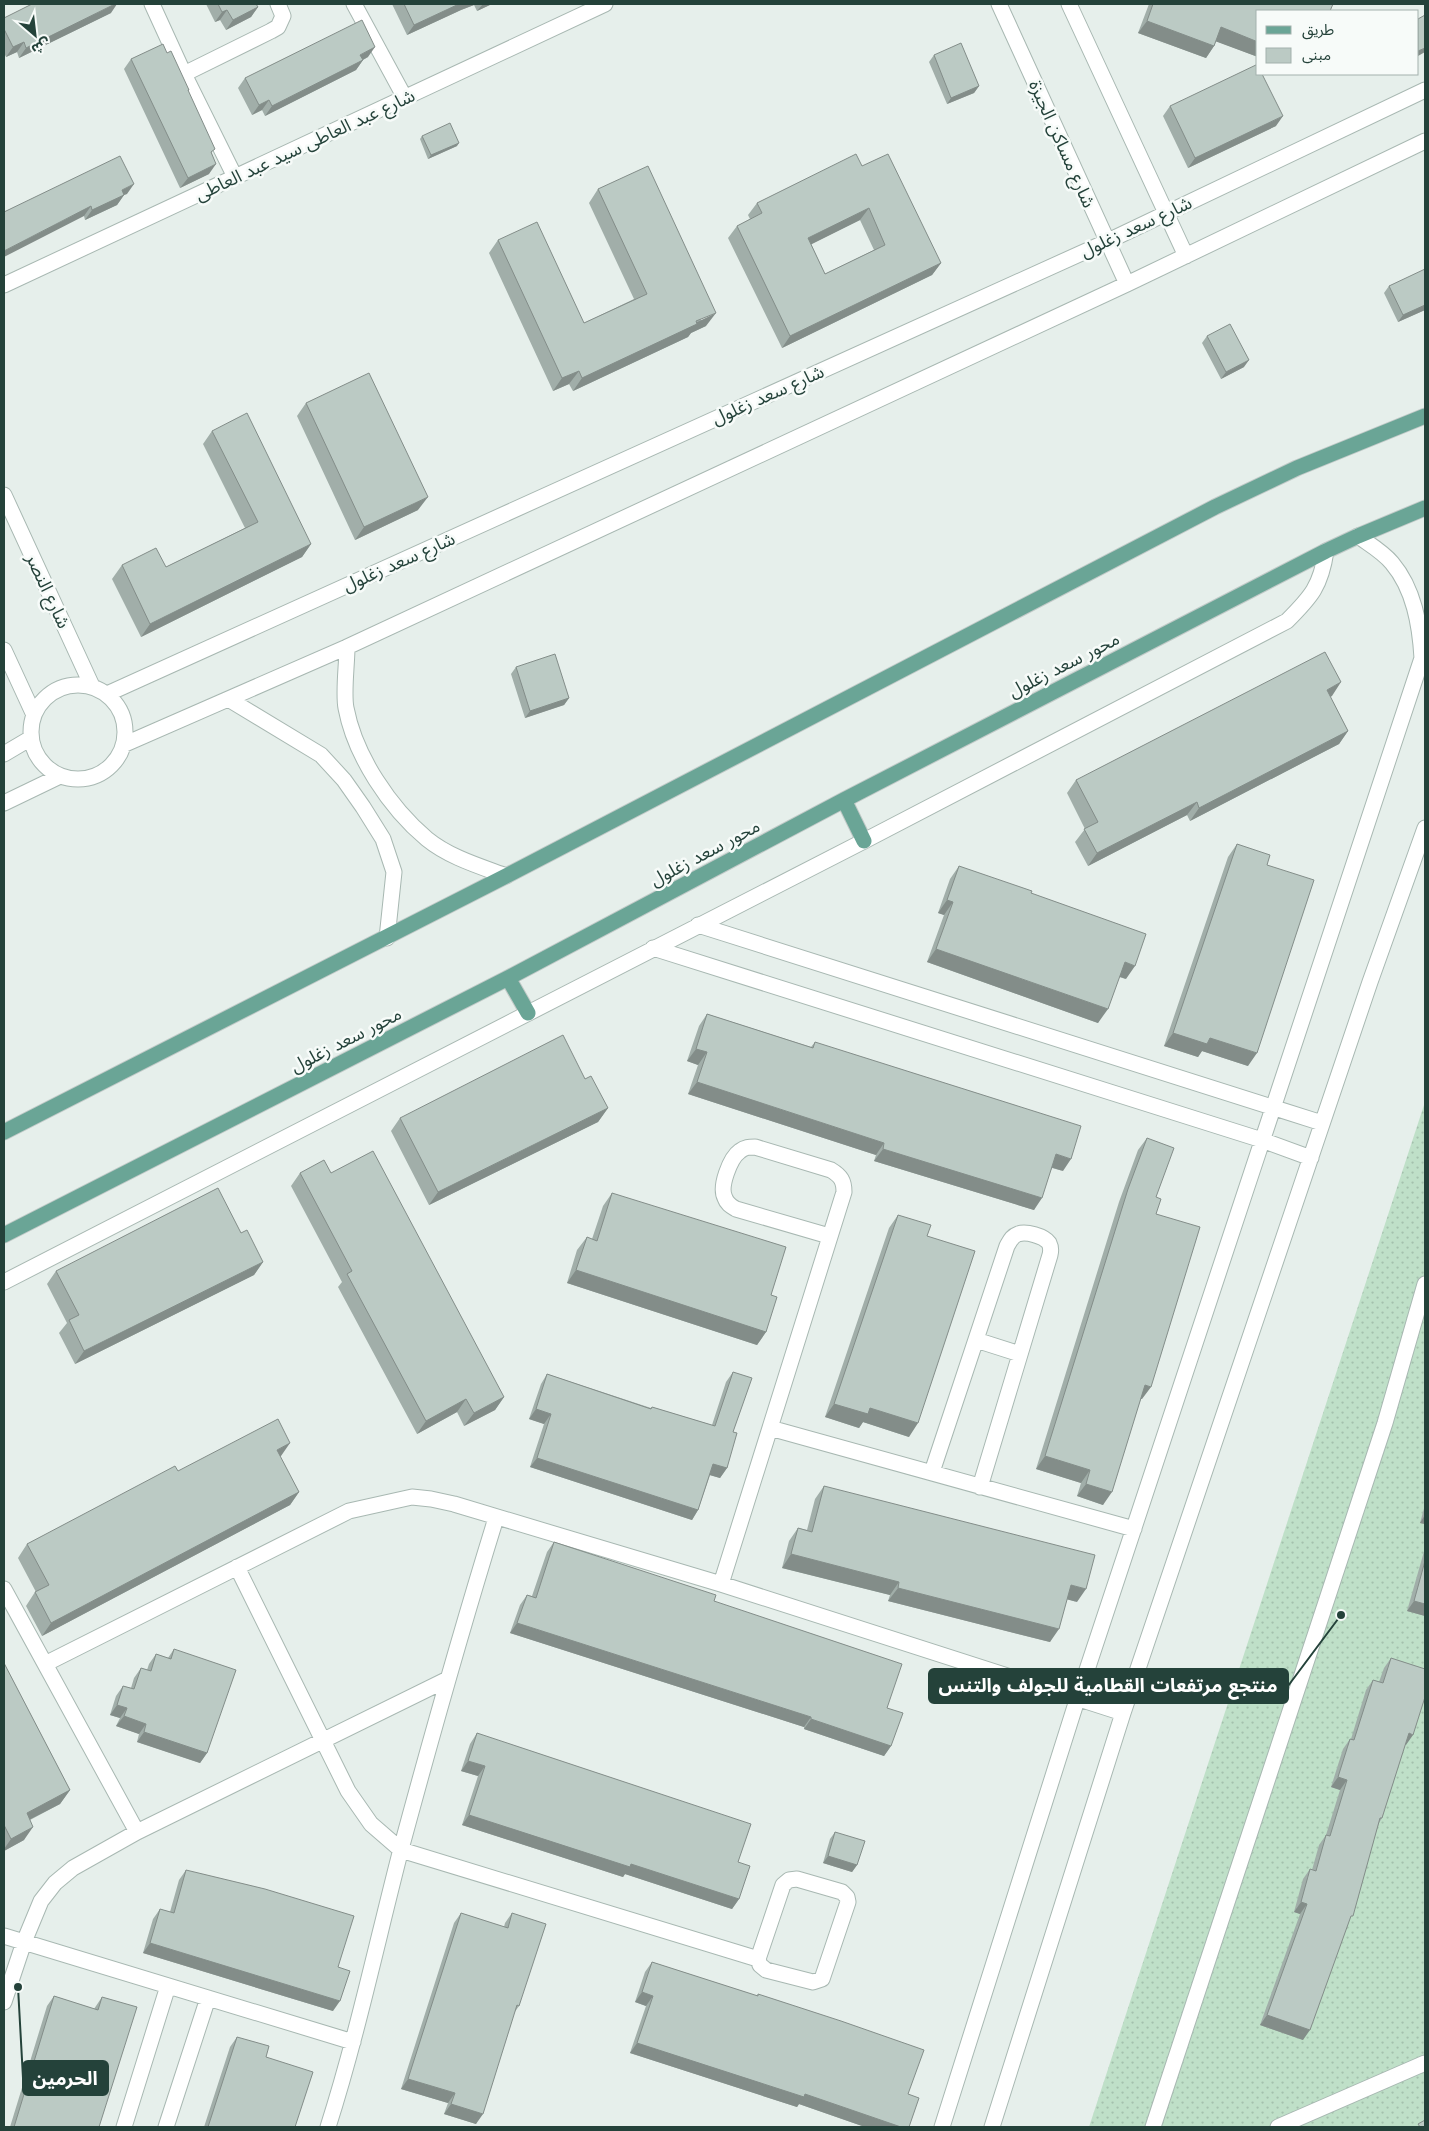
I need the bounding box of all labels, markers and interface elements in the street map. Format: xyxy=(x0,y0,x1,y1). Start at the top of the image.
north arrow xyxy=(10,10,60,60)
legend xyxy=(1256,10,1419,75)
text: طريق xyxy=(1302,19,1334,41)
text: ش xyxy=(28,33,54,60)
text: مبنى xyxy=(1302,44,1331,66)
street label: شارع مساكن الجيزة xyxy=(1021,76,1102,212)
street label: شارع عبد العاطى سيد عبد العاطى xyxy=(191,82,420,208)
street label: شارع سعد زغلول xyxy=(1076,190,1197,265)
street label: شارع سعد زغلول xyxy=(708,359,829,432)
street label: شارع سعد زغلول xyxy=(339,526,460,599)
street label: شارع النصر xyxy=(18,548,77,633)
street label: محور سعد زغلول xyxy=(1004,626,1124,704)
street label: محور سعد زغلول xyxy=(645,813,765,893)
street label: محور سعد زغلول xyxy=(286,1001,406,1079)
callout: منتجع مرتفعات القطامية للجولف والتنس xyxy=(929,1669,1288,1703)
text: منتجع مرتفعات القطامية للجولف والتنس xyxy=(939,1672,1277,1700)
callout: الحرمين xyxy=(23,2061,108,2095)
text: الحرمين xyxy=(32,2065,98,2092)

